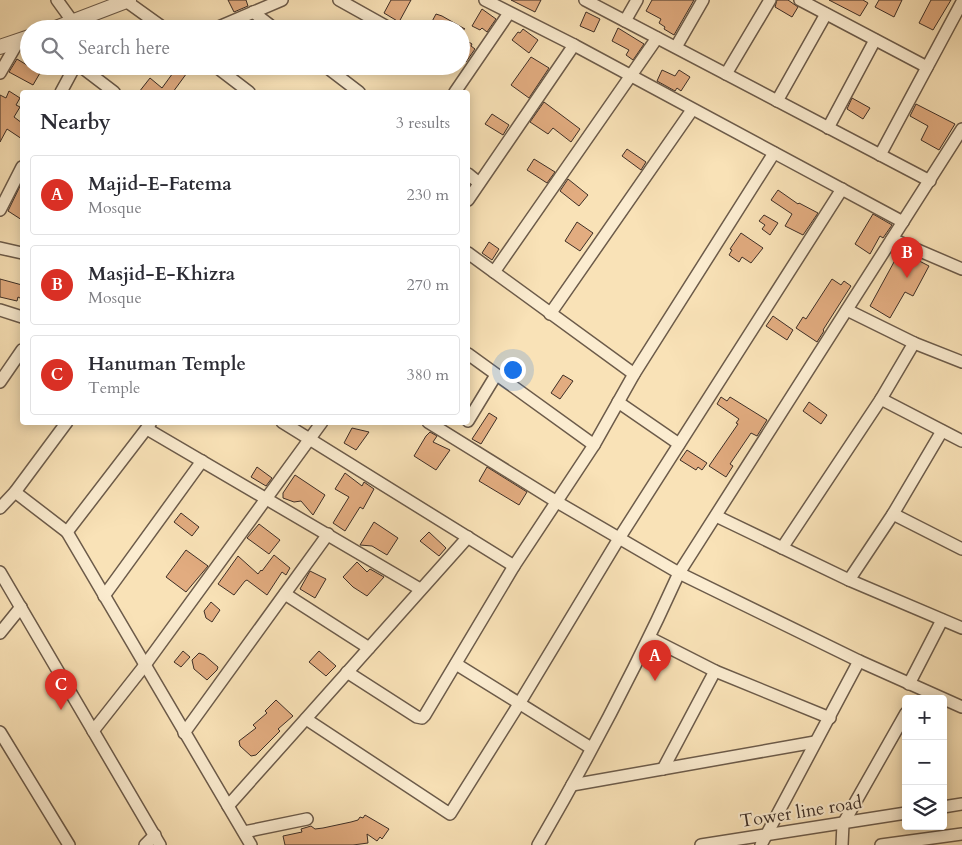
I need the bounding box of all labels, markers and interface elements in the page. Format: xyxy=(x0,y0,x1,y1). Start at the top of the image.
search box xyxy=(20,20,470,75)
icon: search xyxy=(38,34,66,62)
text: Search here xyxy=(78,35,170,61)
text: Nearby xyxy=(40,108,111,137)
text: 3 results xyxy=(396,112,450,134)
text: Majid-E-Fatema xyxy=(88,171,232,197)
text: A xyxy=(51,184,63,206)
text: 230 m xyxy=(407,184,449,206)
text: Mosque xyxy=(88,197,142,219)
pin: B xyxy=(891,237,923,278)
text: Masjid-E-Khizra xyxy=(88,261,235,287)
text: B xyxy=(51,274,63,296)
text: 270 m xyxy=(407,274,449,296)
text: Mosque xyxy=(88,287,142,309)
text: Hanuman Temple xyxy=(88,351,246,377)
your location xyxy=(500,357,526,383)
text: C xyxy=(51,364,63,386)
text: 380 m xyxy=(407,364,449,386)
text: Temple xyxy=(88,377,140,399)
pin: A xyxy=(639,640,671,681)
pin: C xyxy=(45,669,77,710)
map controls xyxy=(902,695,947,830)
button: + xyxy=(902,695,947,740)
button: − xyxy=(902,740,947,785)
button: layers xyxy=(902,785,947,830)
street label: Tower line road xyxy=(738,790,864,834)

